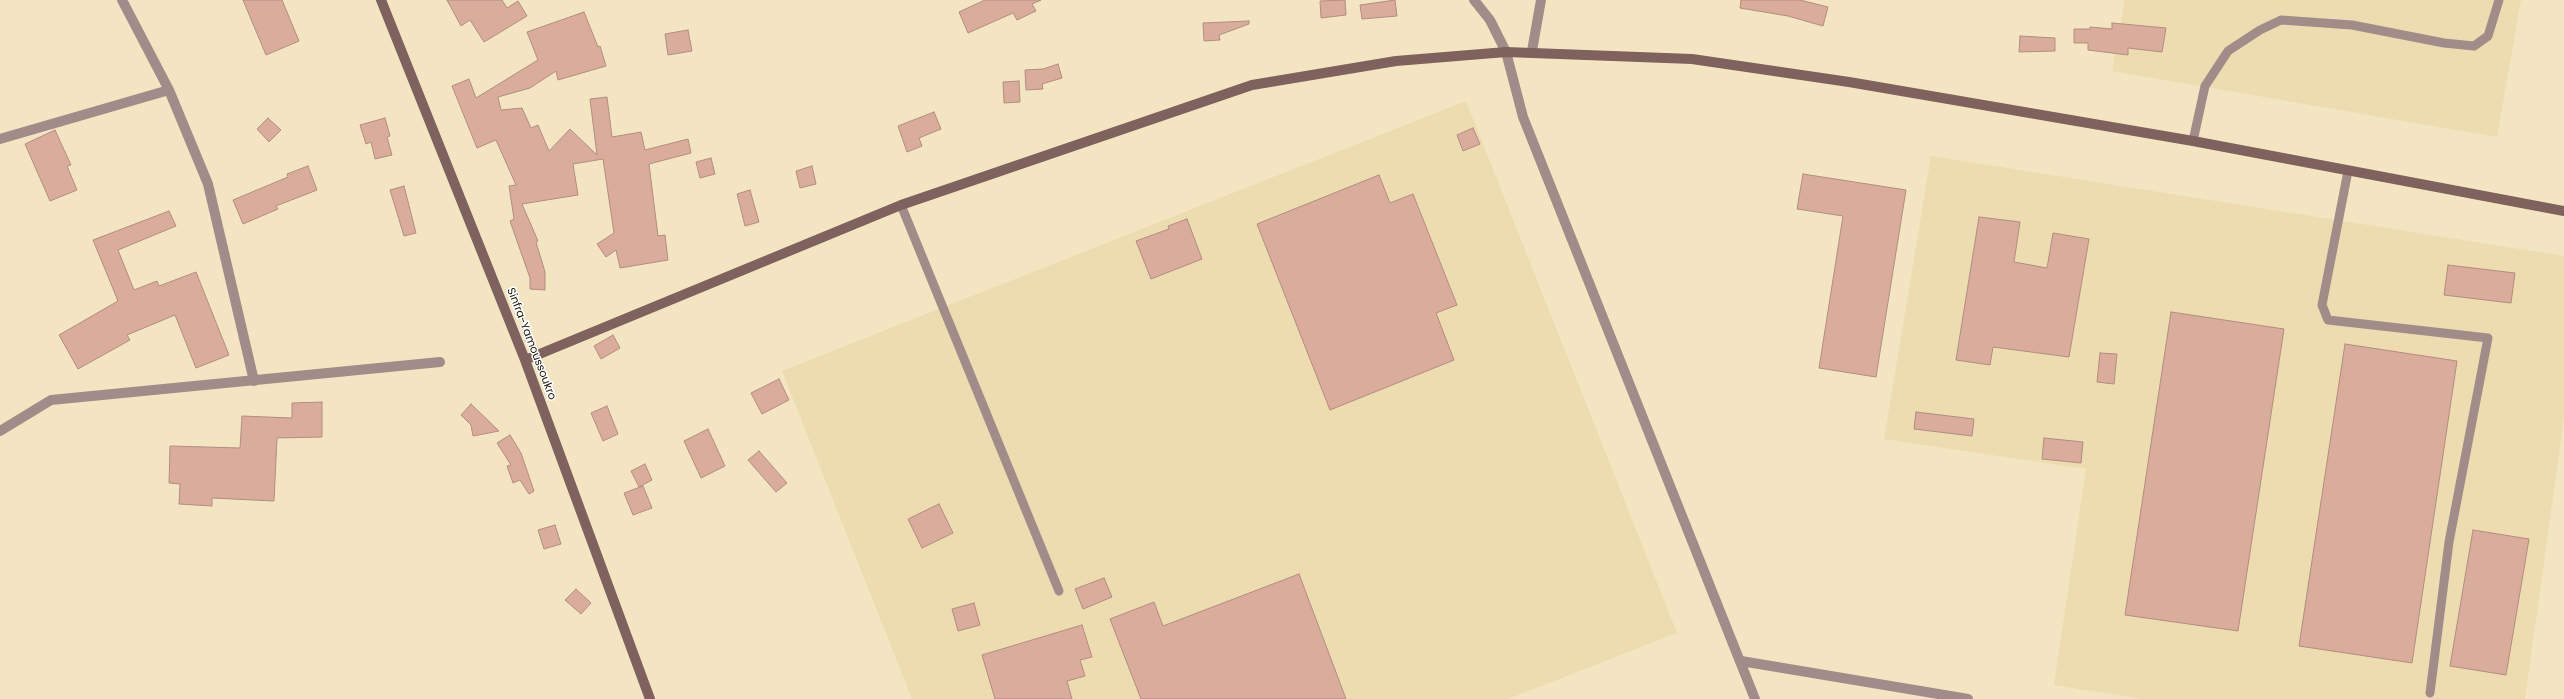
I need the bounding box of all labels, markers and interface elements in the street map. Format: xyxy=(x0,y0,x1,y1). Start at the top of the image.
street label: Sinfra-Yamoussoukro xyxy=(504,286,558,402)

